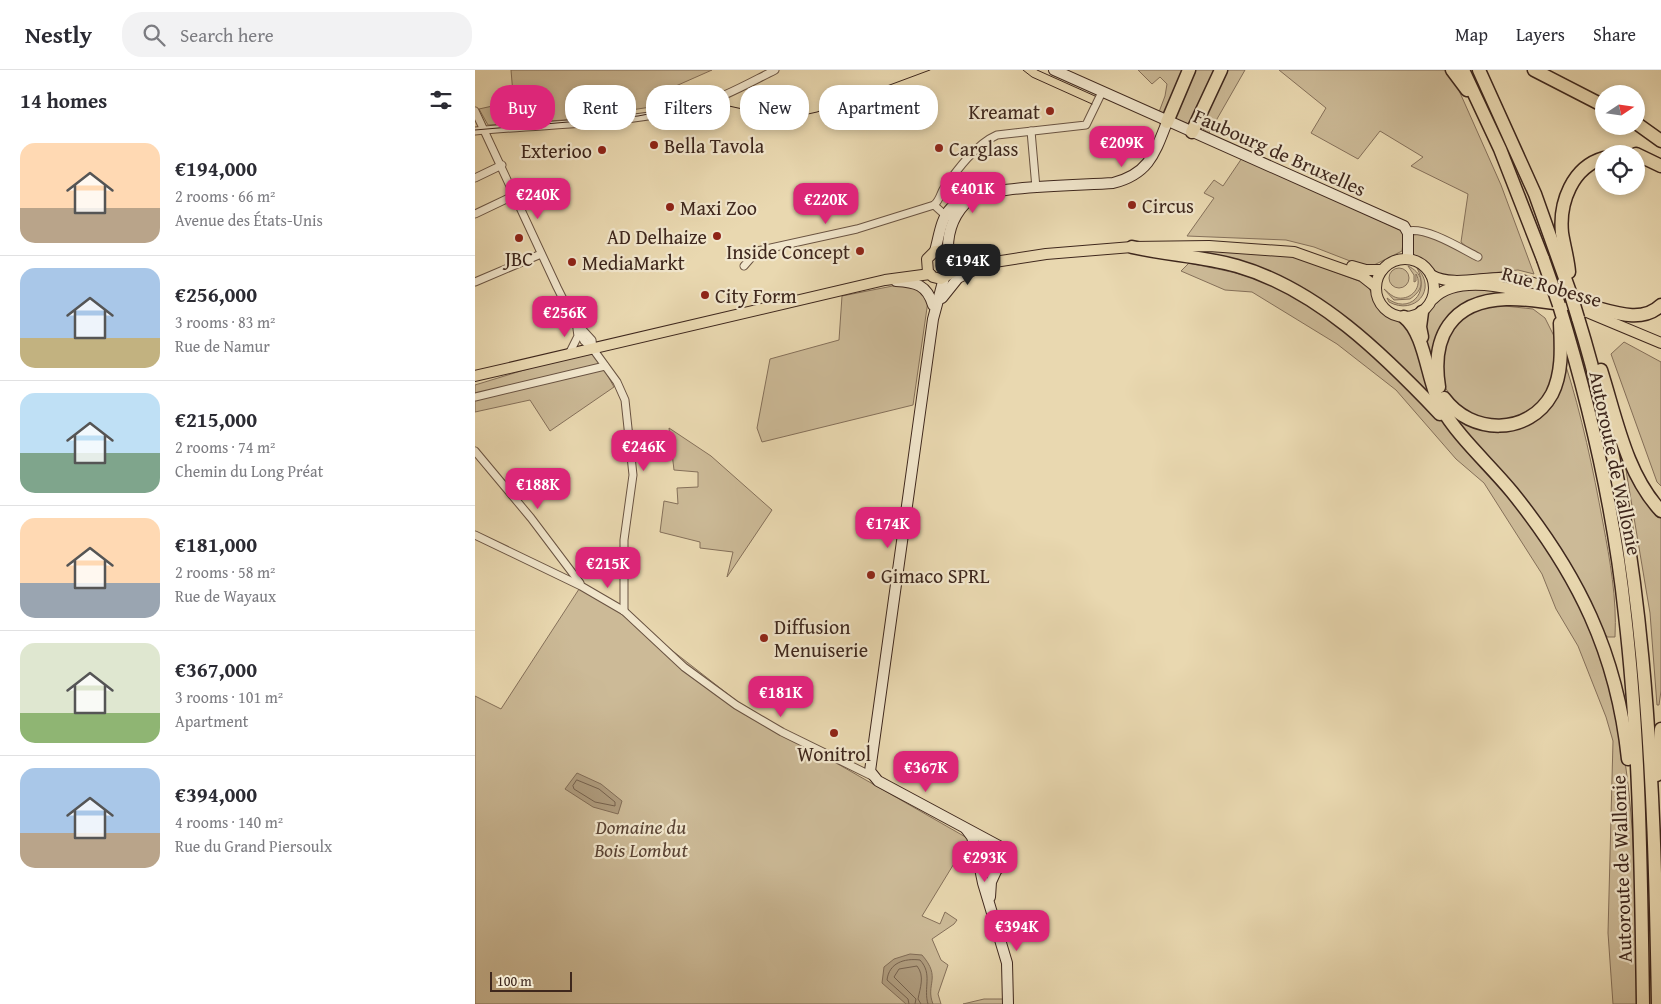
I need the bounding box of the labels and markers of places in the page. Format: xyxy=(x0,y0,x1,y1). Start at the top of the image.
place label: Kreamat xyxy=(969,97,1040,126)
marker: Kreamat xyxy=(1044,105,1056,117)
pin: €209K xyxy=(1087,126,1157,168)
place label: Bella Tavola xyxy=(664,131,765,160)
place label: Carglass xyxy=(949,134,1019,163)
place label: Exterioo xyxy=(521,136,592,165)
marker: Bella Tavola xyxy=(648,139,660,151)
marker: Carglass xyxy=(933,142,945,154)
marker: Exterioo xyxy=(596,144,608,156)
pin: €401K xyxy=(938,172,1008,214)
pin: €240K xyxy=(503,178,573,220)
pin: €220K xyxy=(791,182,861,225)
place label: Circus xyxy=(1142,191,1194,220)
place label: Maxi Zoo xyxy=(680,193,757,222)
marker: Circus xyxy=(1126,199,1138,211)
marker: Maxi Zoo xyxy=(664,201,676,213)
place label: AD Delhaize xyxy=(607,222,707,251)
marker: AD Delhaize xyxy=(711,230,723,242)
marker: JBC xyxy=(513,232,525,244)
place label: Inside Concept xyxy=(726,237,850,266)
place label: JBC xyxy=(502,244,533,273)
pin: €194K xyxy=(933,244,1003,286)
marker: Inside Concept xyxy=(854,245,866,257)
place label: MediaMarkt xyxy=(582,248,685,277)
marker: MediaMarkt xyxy=(566,256,578,268)
place label: City Form xyxy=(715,281,797,310)
marker: City Form xyxy=(699,289,711,301)
pin: €256K xyxy=(530,296,600,338)
pin: €246K xyxy=(609,430,679,472)
pin: €188K xyxy=(503,468,573,510)
pin: €174K xyxy=(853,506,923,549)
pin: €215K xyxy=(573,546,643,589)
place label: Gimaco SPRL xyxy=(881,561,990,590)
marker: Gimaco SPRL xyxy=(865,569,877,581)
place label: Diffusion Menuiserie xyxy=(774,612,868,664)
marker: Diffusion Menuiserie xyxy=(758,632,770,644)
pin: €181K xyxy=(746,676,816,718)
marker: Wonitrol xyxy=(828,727,840,739)
place label: Wonitrol xyxy=(797,739,871,768)
pin: €367K xyxy=(891,750,961,793)
pin: €293K xyxy=(950,840,1020,883)
pin: €394K xyxy=(982,910,1052,952)

